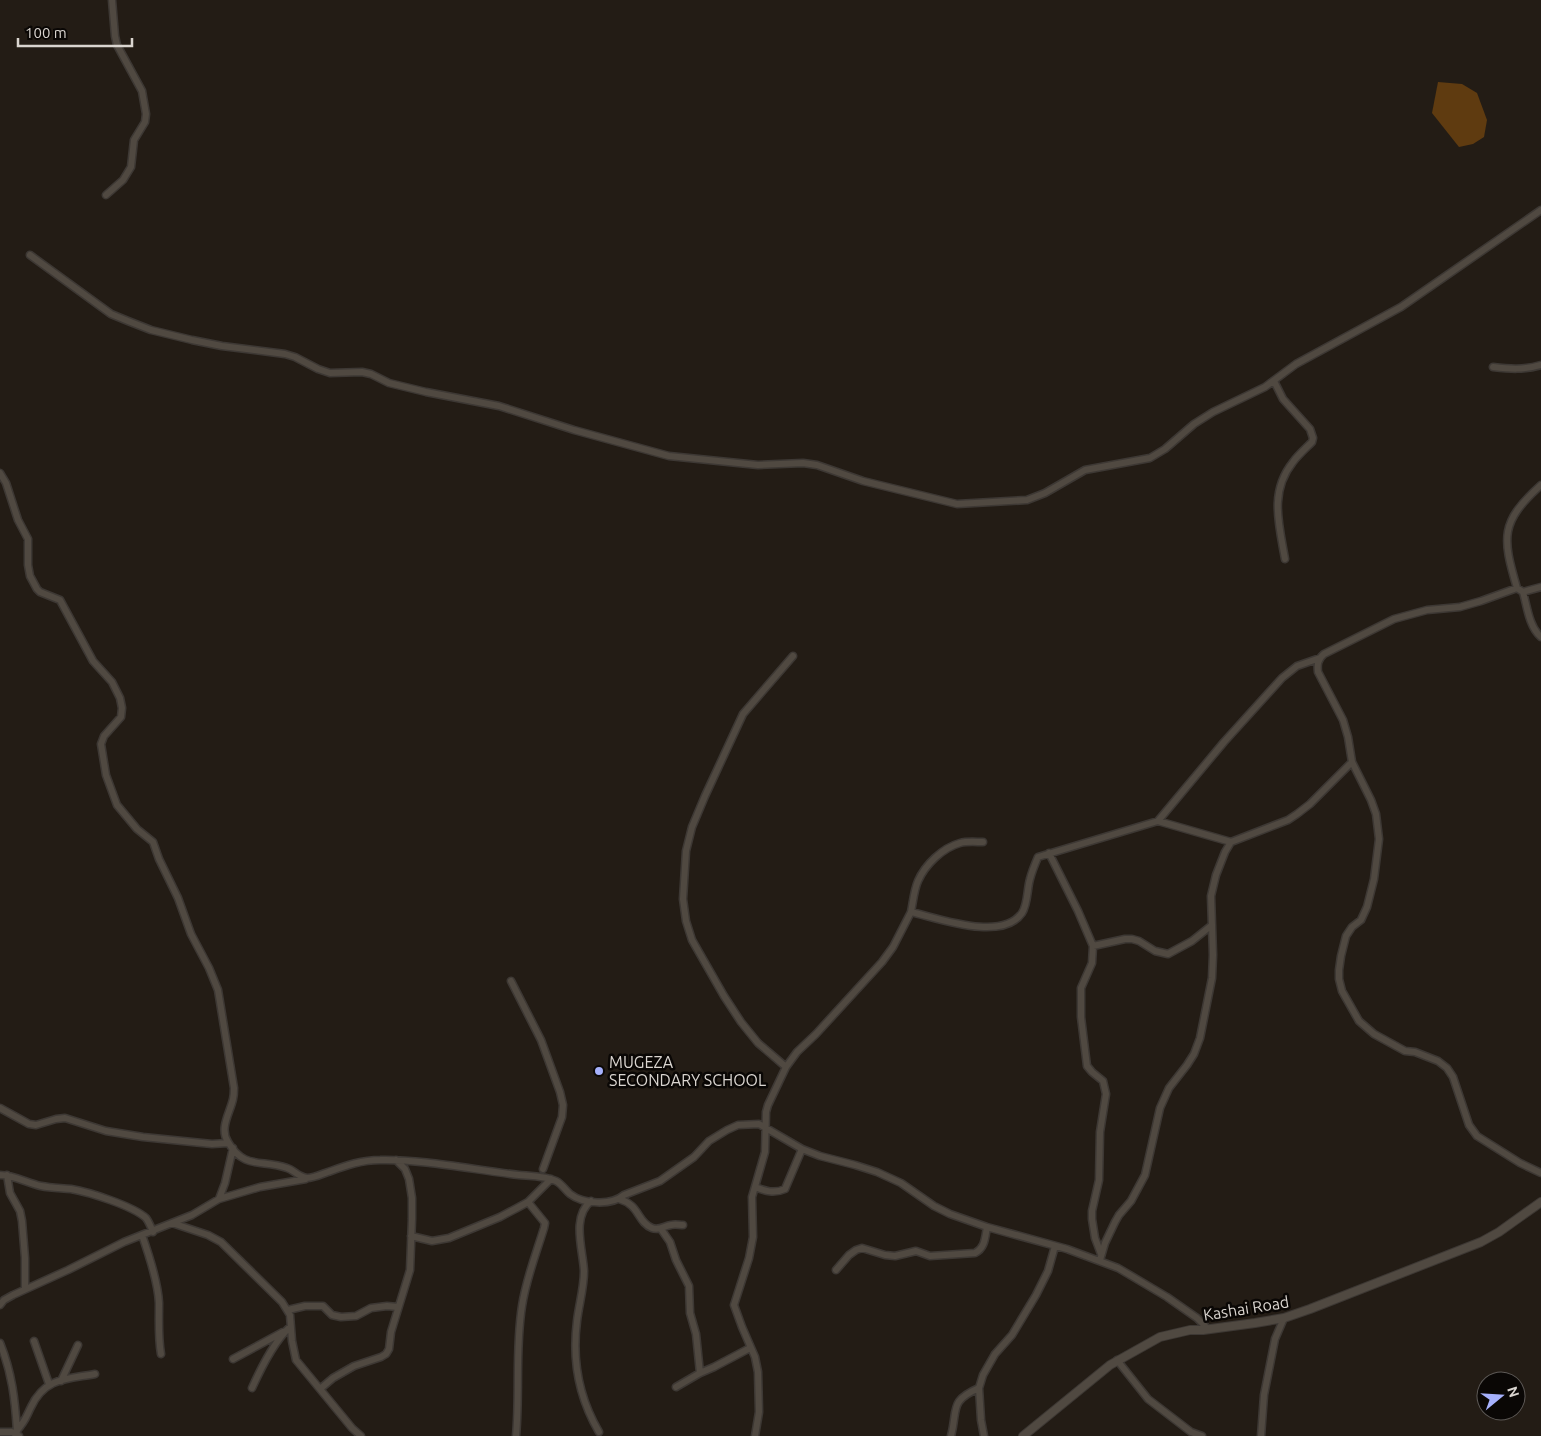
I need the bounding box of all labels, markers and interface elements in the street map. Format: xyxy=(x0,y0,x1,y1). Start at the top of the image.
scale bar xyxy=(18,15,131,47)
text: 100 m xyxy=(25,24,67,41)
place label: MUGEZA SECONDARY SCHOOL xyxy=(609,1053,766,1089)
marker: MUGEZA SECONDARY SCHOOL xyxy=(593,1065,605,1077)
street label: Kashai Road xyxy=(1202,1292,1290,1324)
north arrow xyxy=(1476,1371,1526,1421)
text: N xyxy=(1504,1385,1523,1399)

